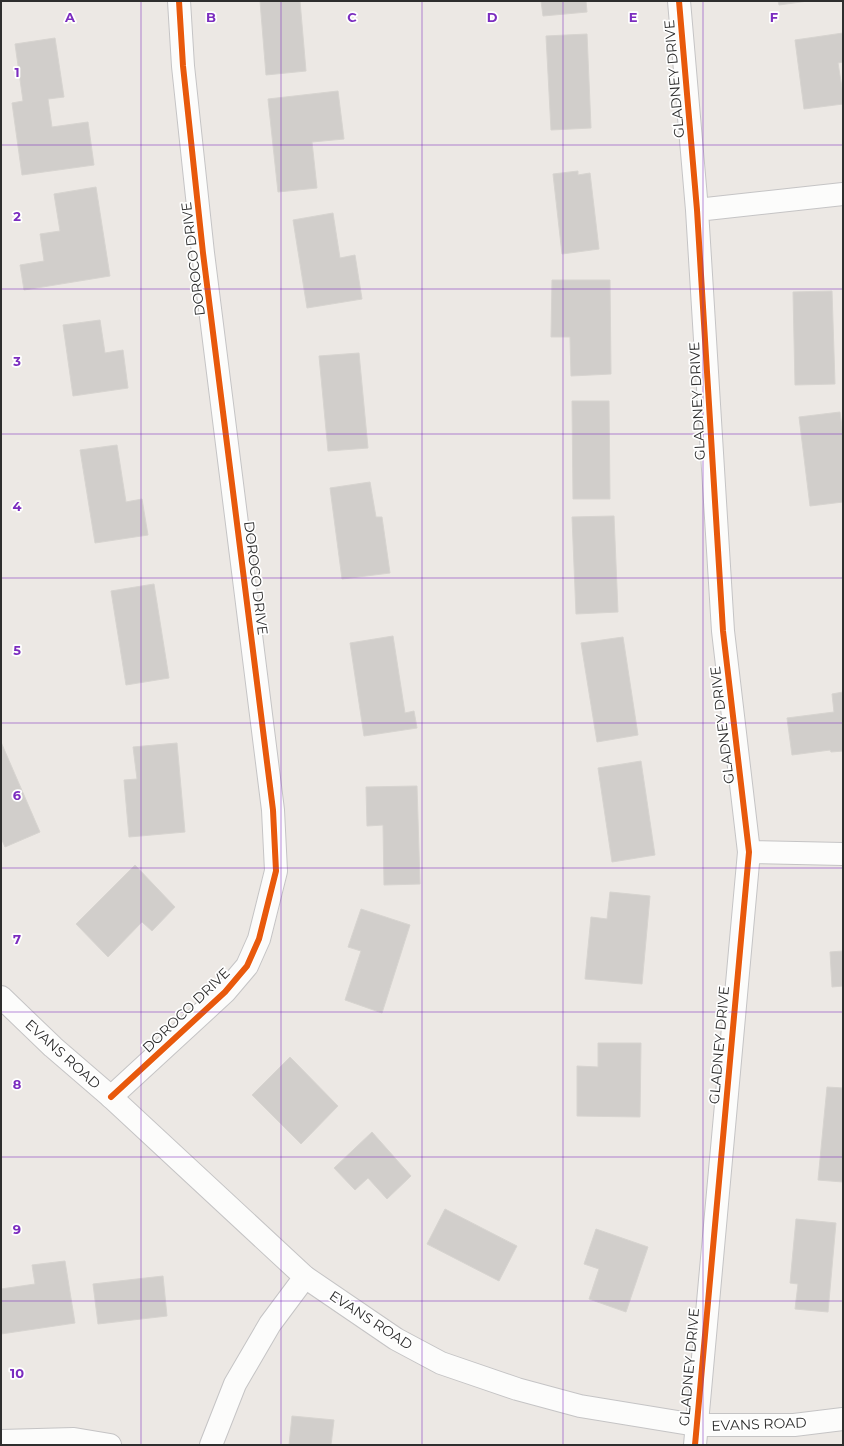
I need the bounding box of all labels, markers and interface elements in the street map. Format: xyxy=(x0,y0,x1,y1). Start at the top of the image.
text: A xyxy=(64,9,76,25)
text: B xyxy=(206,9,216,25)
text: C xyxy=(347,9,357,25)
text: D xyxy=(487,9,498,25)
text: E xyxy=(629,9,638,25)
text: F xyxy=(770,9,778,25)
street label: GLADNEY DRIVE xyxy=(660,19,688,139)
text: 1 xyxy=(14,64,20,80)
street label: DOROCO DRIVE xyxy=(177,201,209,317)
text: 2 xyxy=(13,208,21,224)
street label: GLADNEY DRIVE xyxy=(685,341,709,461)
text: 3 xyxy=(12,353,21,369)
text: 4 xyxy=(13,498,22,514)
street label: DOROCO DRIVE xyxy=(240,520,272,636)
text: 5 xyxy=(13,642,21,658)
street label: GLADNEY DRIVE xyxy=(706,665,738,785)
text: 6 xyxy=(13,787,22,803)
text: 7 xyxy=(13,931,21,947)
street label: DOROCO DRIVE xyxy=(139,964,233,1056)
street label: GLADNEY DRIVE xyxy=(705,985,733,1105)
street label: EVANS ROAD xyxy=(21,1015,105,1093)
text: 8 xyxy=(13,1076,22,1092)
text: 9 xyxy=(13,1221,21,1237)
street label: EVANS ROAD xyxy=(326,1286,416,1354)
street label: GLADNEY DRIVE xyxy=(675,1307,703,1427)
text: 10 xyxy=(10,1365,24,1381)
street label: EVANS ROAD xyxy=(711,1413,807,1435)

